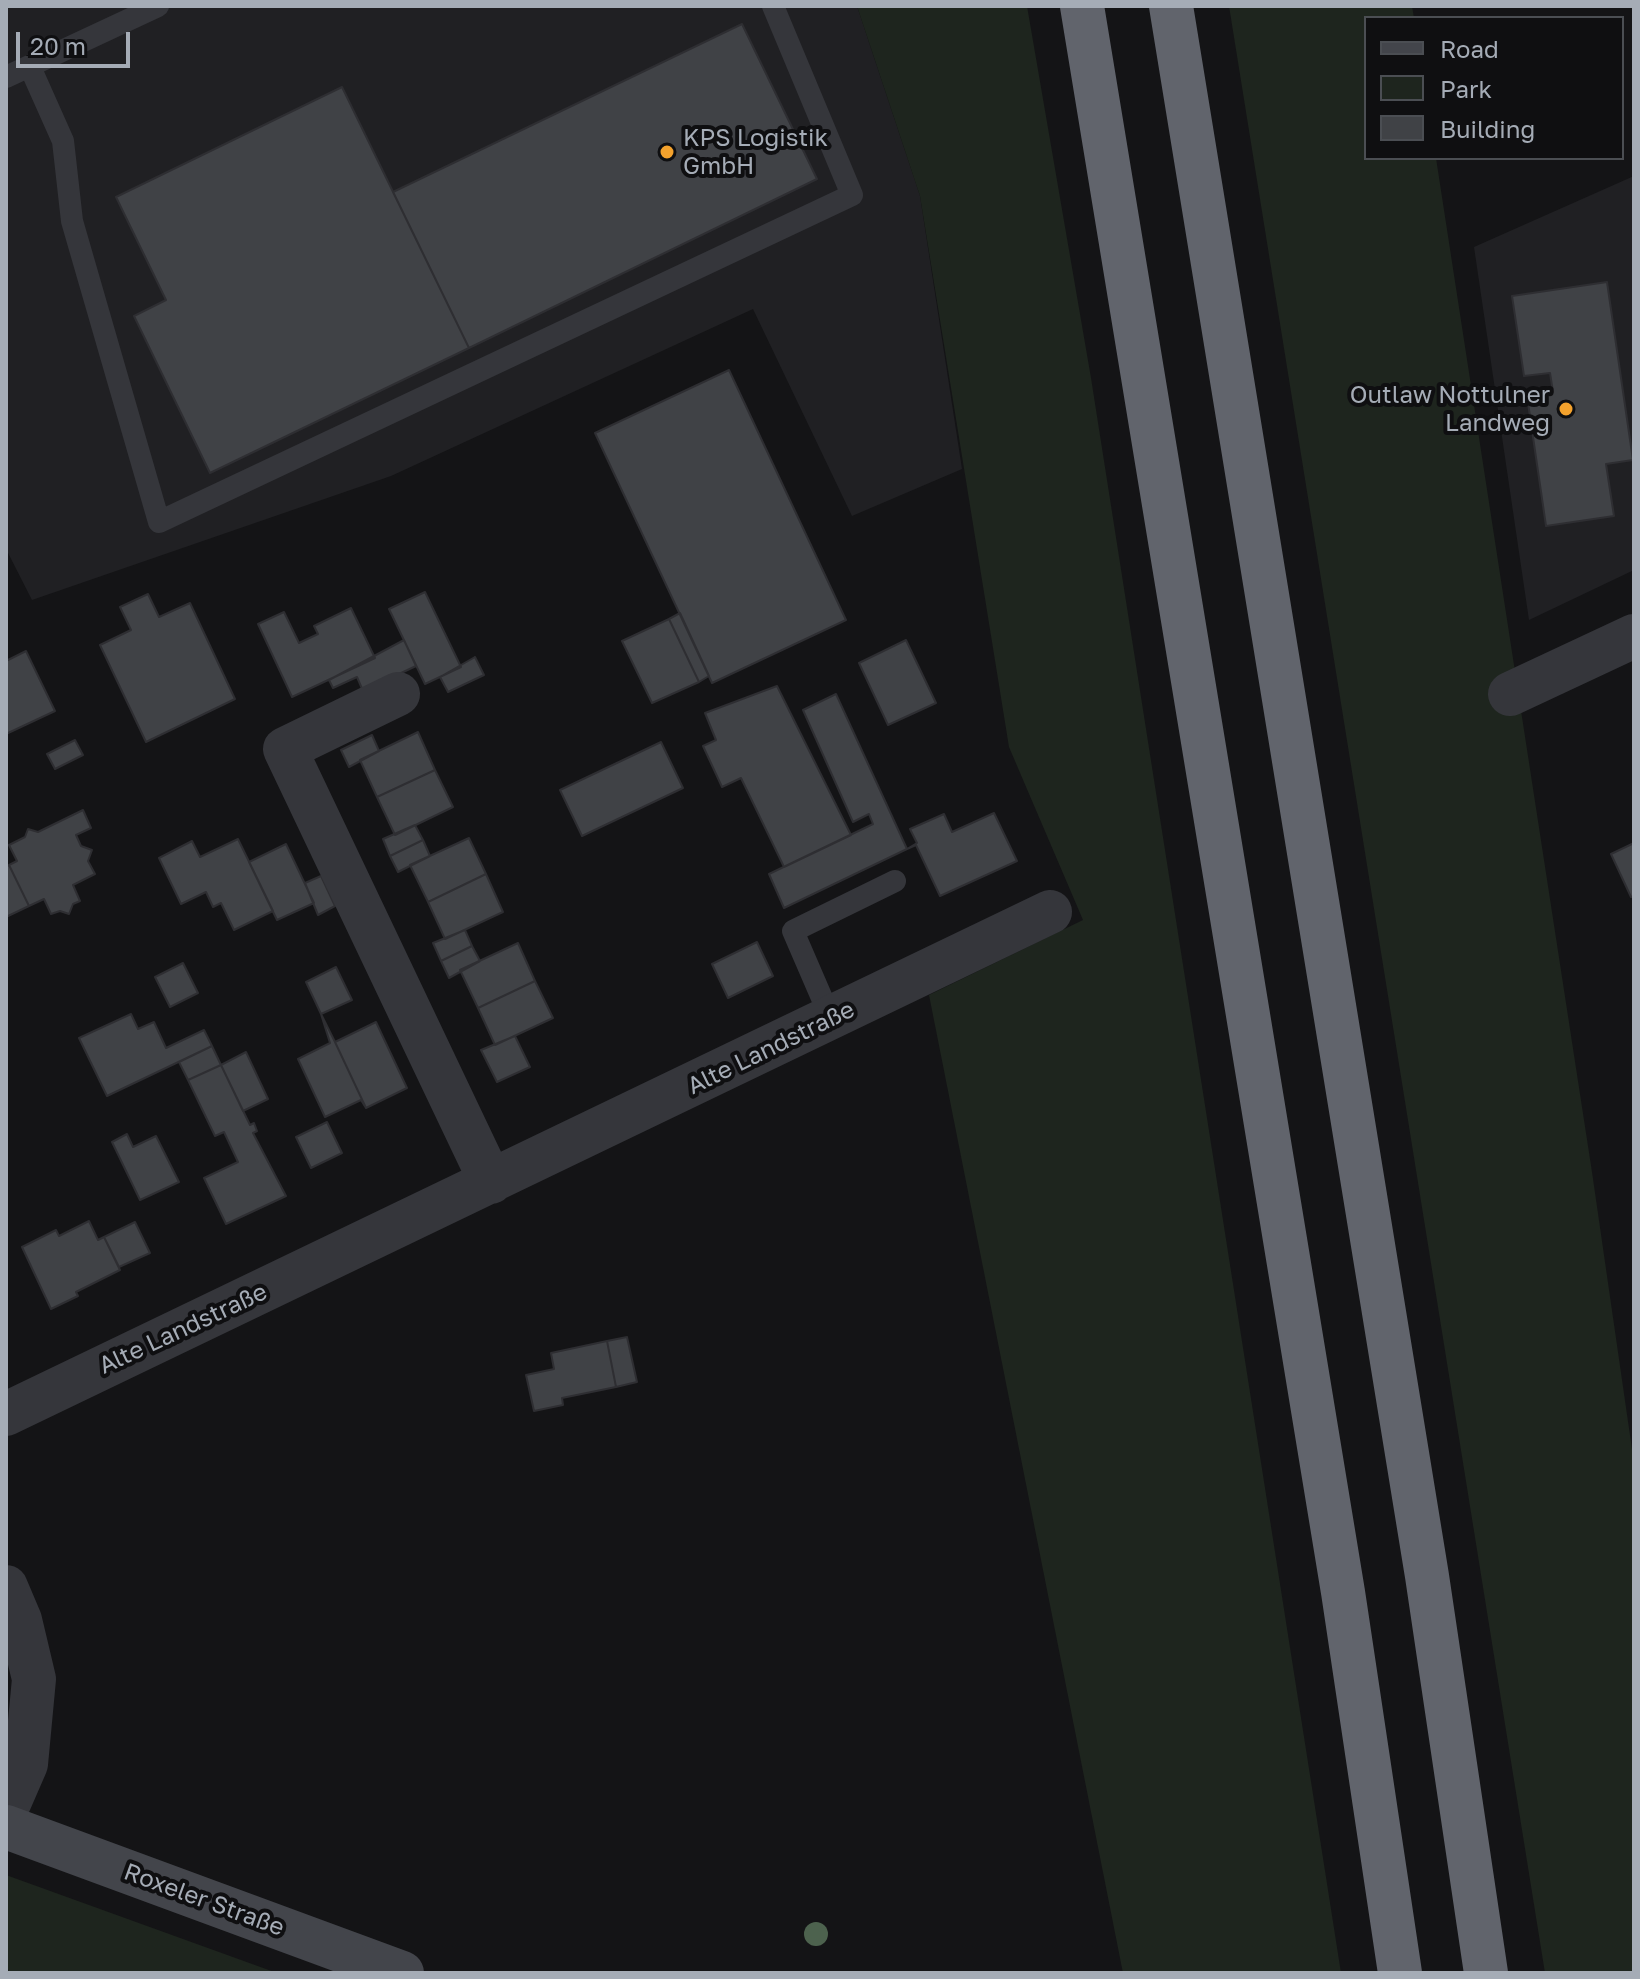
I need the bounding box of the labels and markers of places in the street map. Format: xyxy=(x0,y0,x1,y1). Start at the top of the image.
place label: KPS Logistik GmbH xyxy=(683,124,828,180)
marker: KPS Logistik GmbH xyxy=(658,143,676,161)
place label: Outlaw Nottulner Landweg xyxy=(1350,381,1550,437)
marker: Outlaw Nottulner Landweg xyxy=(1557,400,1575,418)

